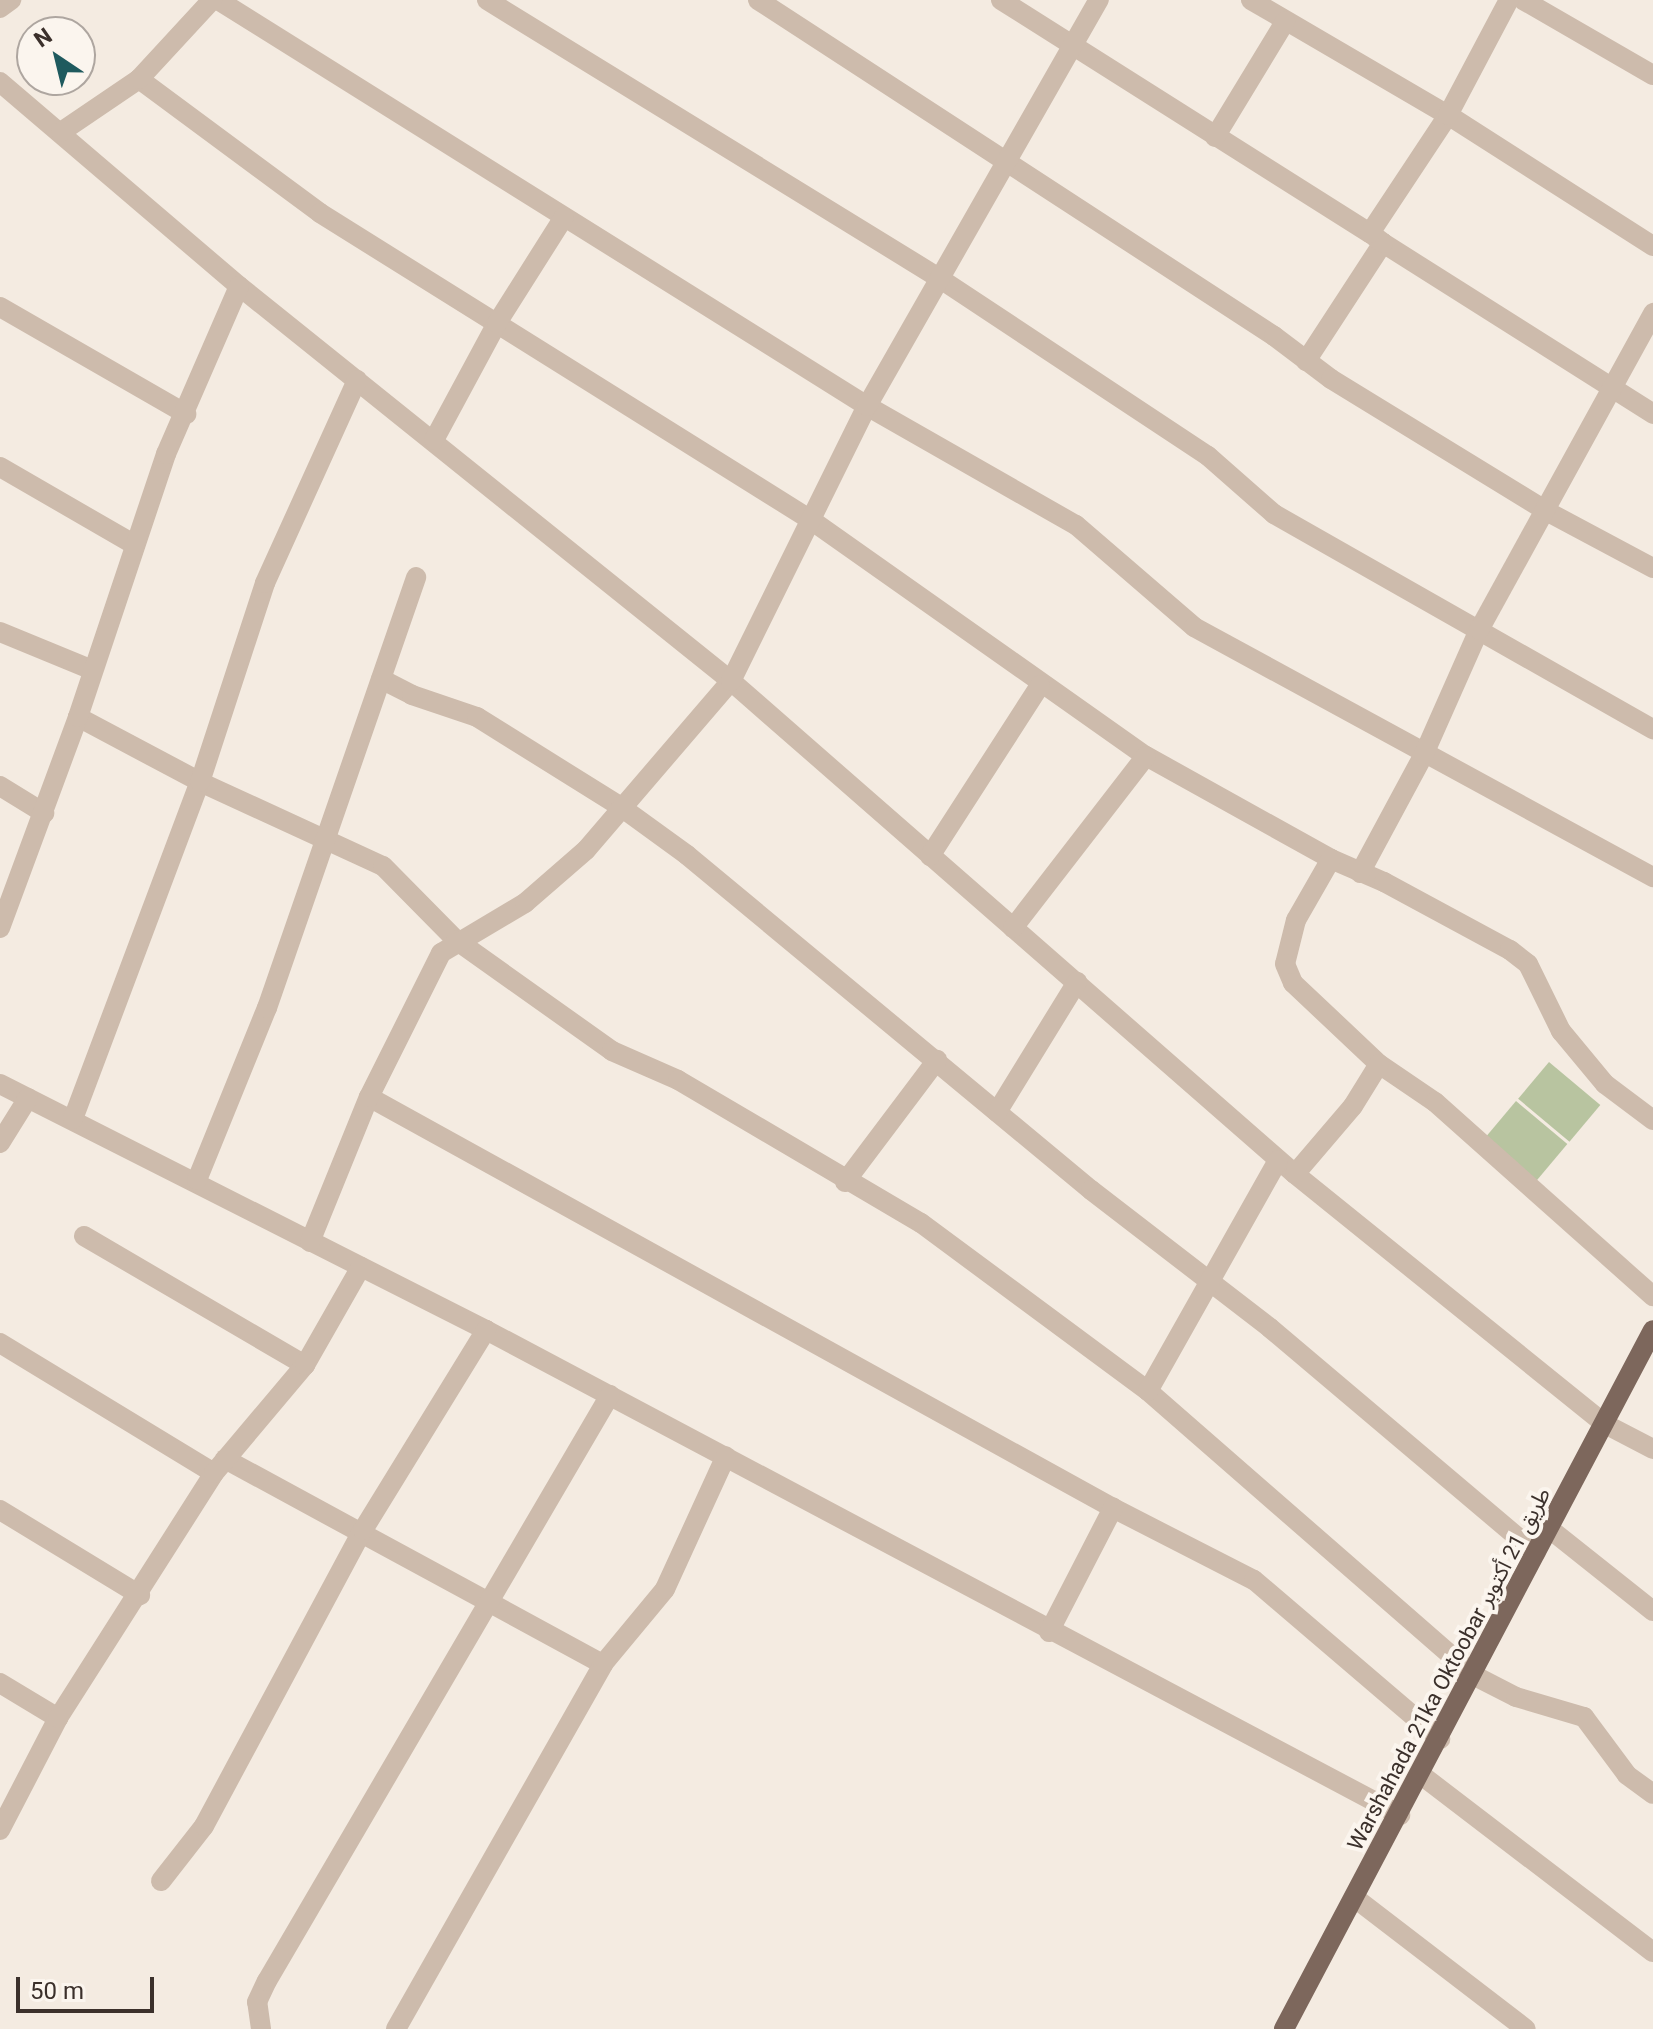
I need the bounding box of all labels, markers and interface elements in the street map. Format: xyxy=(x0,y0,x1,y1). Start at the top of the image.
north arrow xyxy=(16,16,96,96)
text: N xyxy=(30,23,57,52)
street label: Warshahada 21ka Oktoobar طريق 21 أكتوبر xyxy=(1342,1483,1556,1855)
scale bar xyxy=(20,1961,158,2011)
text: 50 m xyxy=(30,1977,84,2005)

